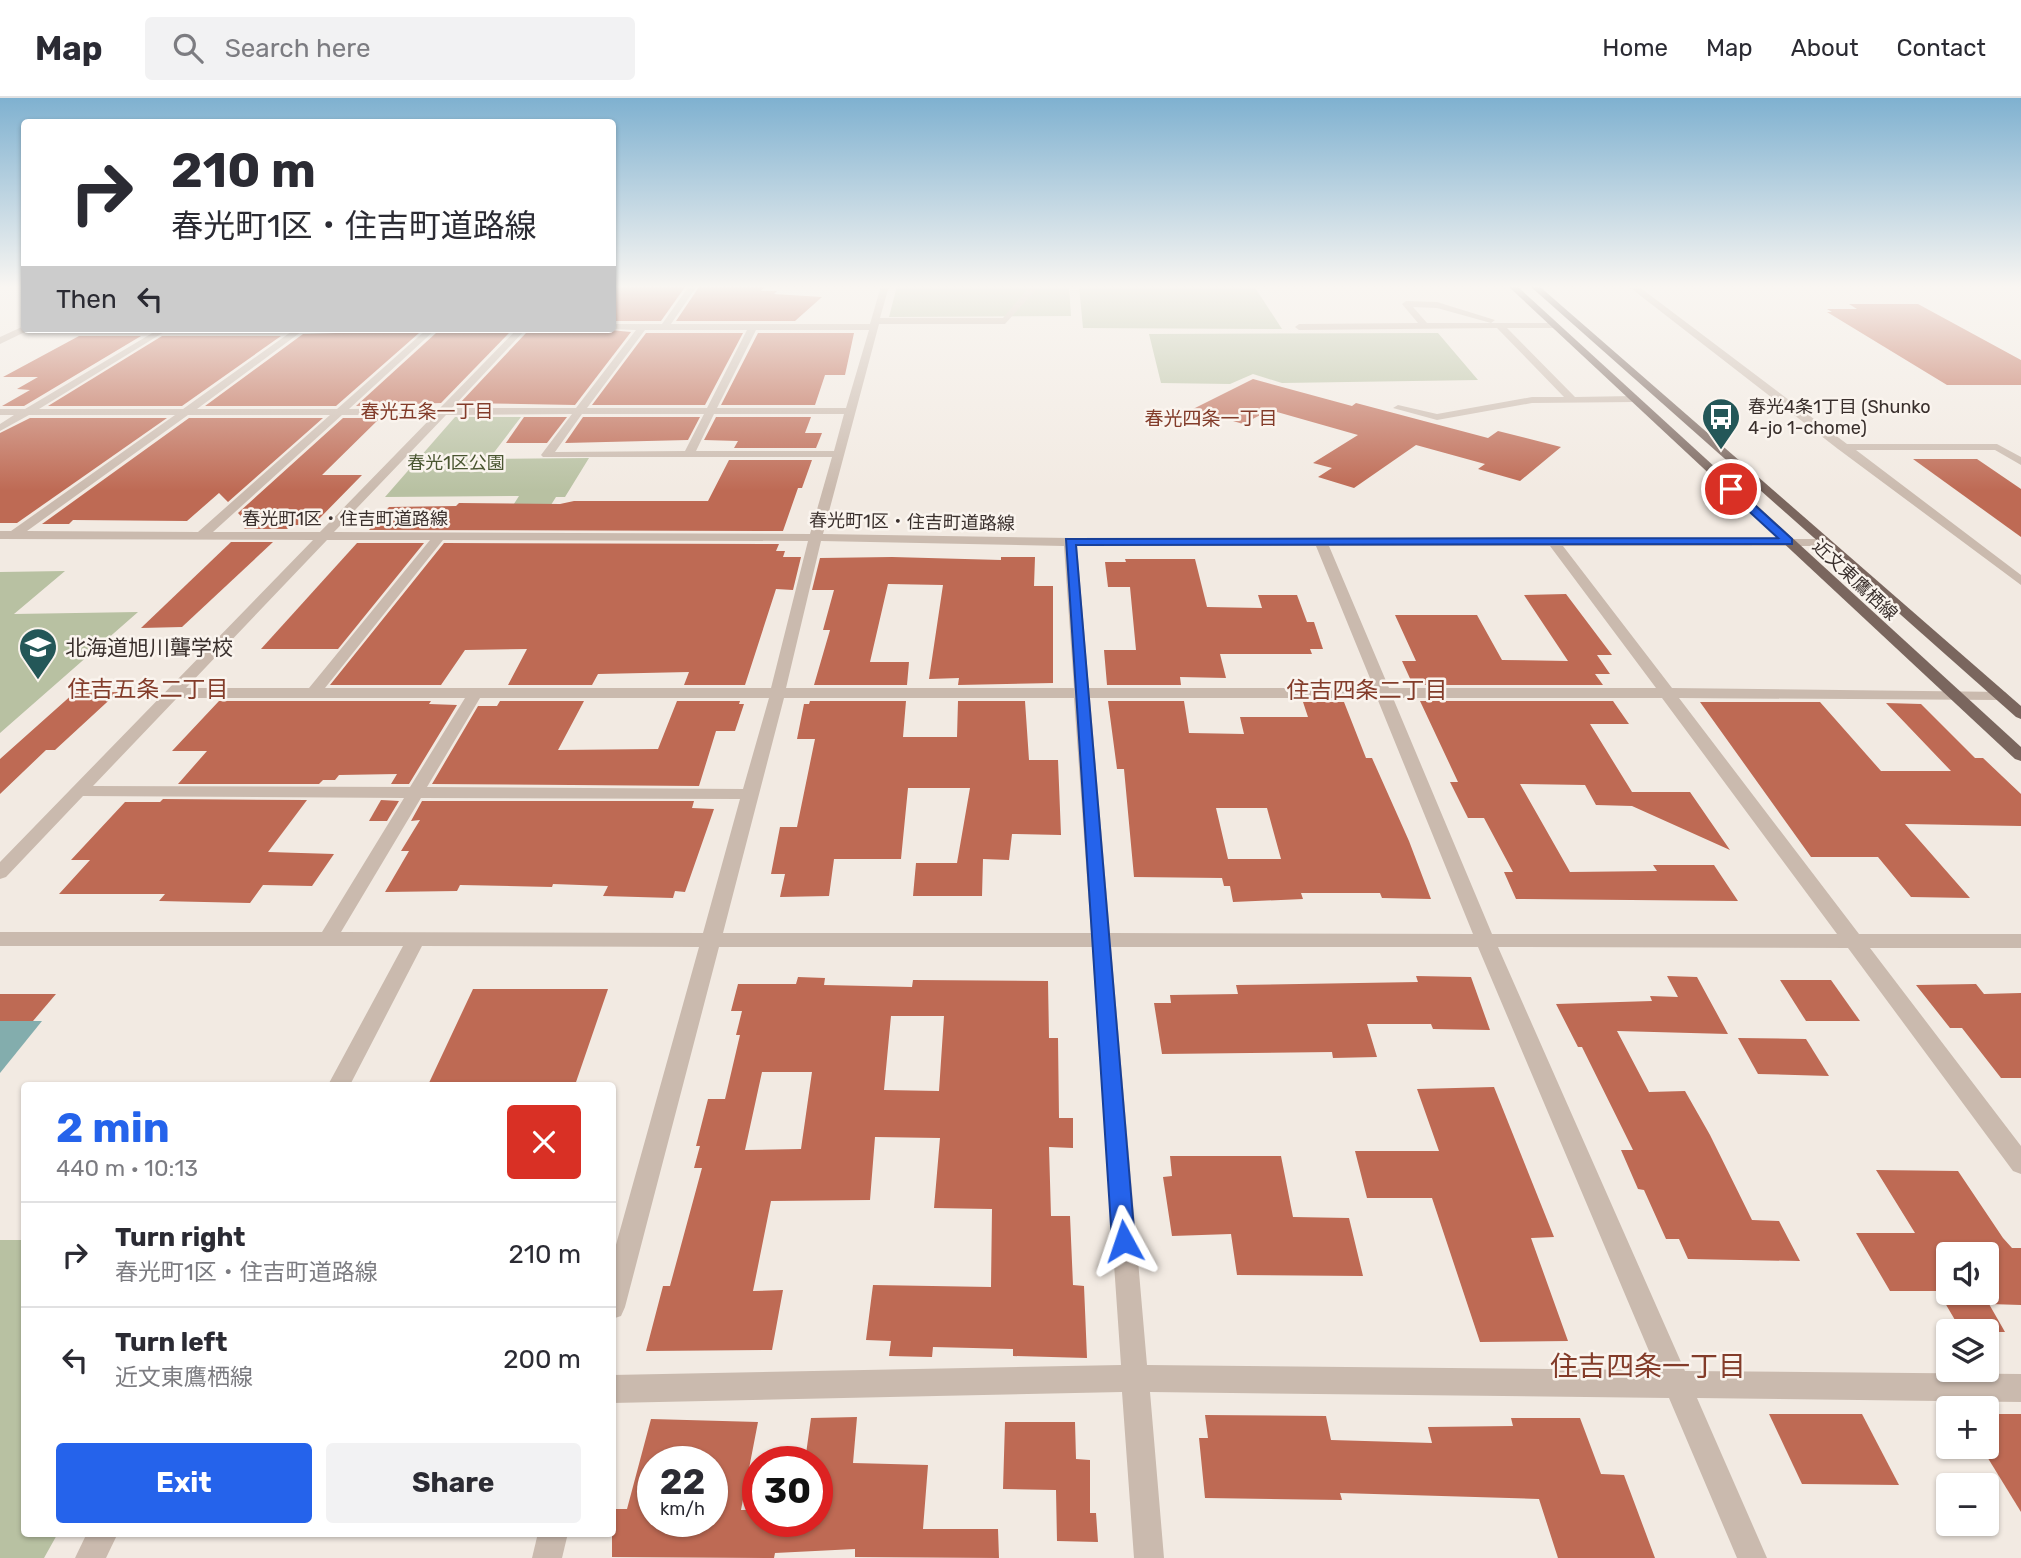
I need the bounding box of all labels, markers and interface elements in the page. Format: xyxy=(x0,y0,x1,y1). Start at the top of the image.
search box xyxy=(145,17,635,80)
text: Map xyxy=(35,29,103,68)
icon: search xyxy=(169,29,207,67)
text: Search here xyxy=(225,33,370,64)
text: Home xyxy=(1602,34,1668,62)
text: Map xyxy=(1706,34,1753,62)
text: About xyxy=(1791,34,1859,62)
text: Contact xyxy=(1897,34,1986,62)
text: 210 m xyxy=(171,141,316,199)
icon: right xyxy=(56,147,147,238)
text: 春光町1区・住吉町道路線 xyxy=(171,207,537,245)
icon: left xyxy=(131,280,169,318)
text: Then xyxy=(56,284,117,315)
bus stop icon: 春光4条1丁目 (Shunko 4-jo 1-chome) xyxy=(1700,396,1742,451)
place label: 春光4条1丁目 (Shunko 4-jo 1-chome) xyxy=(1748,396,1930,439)
district label: 春光五条一丁目 xyxy=(360,400,494,423)
district label: 春光四条一丁目 xyxy=(1144,407,1278,430)
park label: 春光1区公園 xyxy=(407,452,505,474)
pin xyxy=(1701,459,1761,519)
icon: arrive xyxy=(1712,470,1750,508)
street label: 春光町1区・住吉町道路線 xyxy=(242,508,448,530)
street label: 春光町1区・住吉町道路線 xyxy=(809,509,1015,535)
street label: 近文東鷹栖線 xyxy=(1808,535,1902,625)
school or university icon: 北海道旭川聾学校 xyxy=(17,626,59,681)
place label: 北海道旭川聾学校 xyxy=(65,635,233,660)
district label: 住吉五条二丁目 xyxy=(68,675,229,703)
district label: 住吉四条二丁目 xyxy=(1287,676,1448,704)
text: 2 min xyxy=(56,1103,170,1153)
button: close xyxy=(507,1105,581,1179)
text: 440 m · 10:13 xyxy=(56,1154,198,1182)
position arrow xyxy=(1087,1204,1161,1278)
text: Turn right xyxy=(115,1222,245,1253)
icon: right xyxy=(56,1236,94,1274)
text: 210 m xyxy=(509,1239,581,1270)
map controls xyxy=(1936,1242,1999,1536)
button: sound xyxy=(1936,1242,1999,1305)
text: 春光町1区・住吉町道路線 xyxy=(115,1258,378,1286)
button: layers xyxy=(1936,1319,1999,1382)
text: Turn left xyxy=(115,1327,227,1358)
icon: left xyxy=(56,1341,94,1379)
text: 200 m xyxy=(503,1344,581,1375)
district label: 住吉四条一丁目 xyxy=(1550,1350,1746,1383)
text: 近文東鷹栖線 xyxy=(115,1363,253,1391)
button: + xyxy=(1936,1396,1999,1459)
button: Exit xyxy=(56,1443,312,1523)
button: Share xyxy=(326,1443,581,1523)
speed limit sign: 30 xyxy=(742,1446,833,1537)
text: 22 xyxy=(660,1461,705,1503)
button: − xyxy=(1936,1473,1999,1536)
text: km/h xyxy=(660,1498,705,1520)

